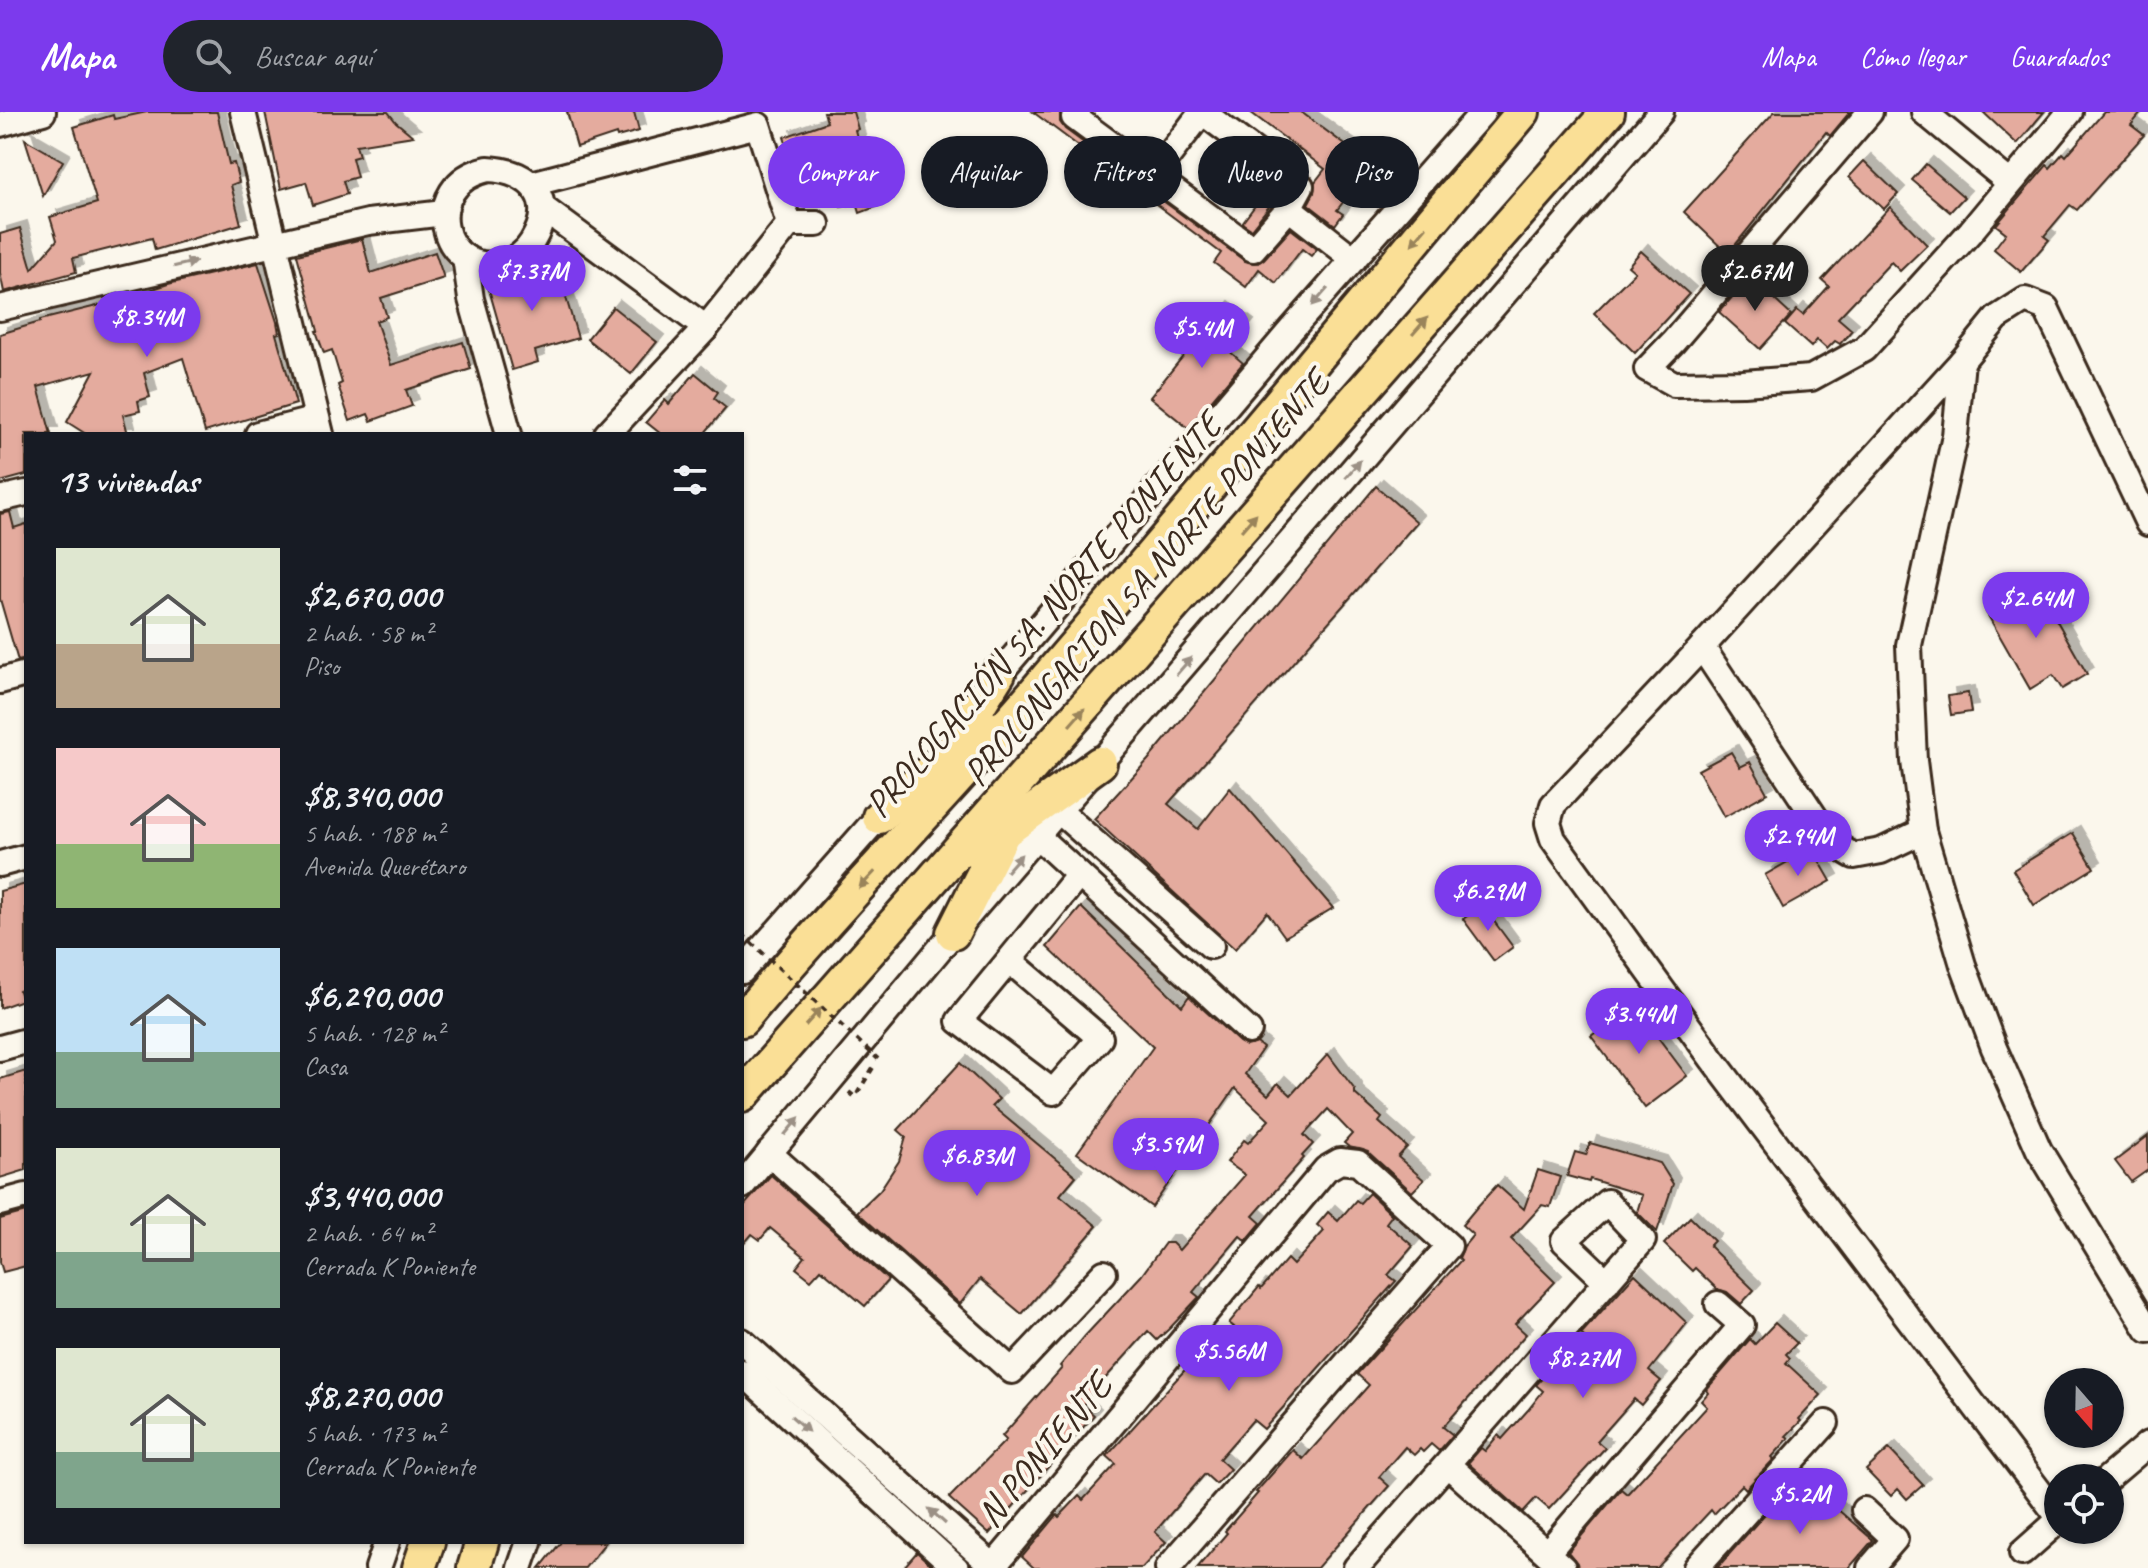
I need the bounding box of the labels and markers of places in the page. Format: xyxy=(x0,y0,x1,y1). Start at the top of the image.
pin: $7.37M xyxy=(467,245,597,313)
pin: $2.67M xyxy=(1690,245,1820,313)
pin: $8.34M xyxy=(82,291,212,359)
pin: $5.4M xyxy=(1146,302,1258,370)
pin: $2.64M xyxy=(1971,572,2101,640)
pin: $2.94M xyxy=(1733,810,1863,878)
pin: $6.29M xyxy=(1423,865,1553,933)
pin: $3.44M xyxy=(1574,988,1704,1056)
pin: $3.59M xyxy=(1101,1118,1231,1186)
pin: $6.83M xyxy=(912,1130,1042,1198)
pin: $5.56M xyxy=(1164,1325,1294,1393)
pin: $8.27M xyxy=(1518,1332,1648,1400)
pin: $5.2M xyxy=(1744,1468,1856,1536)

